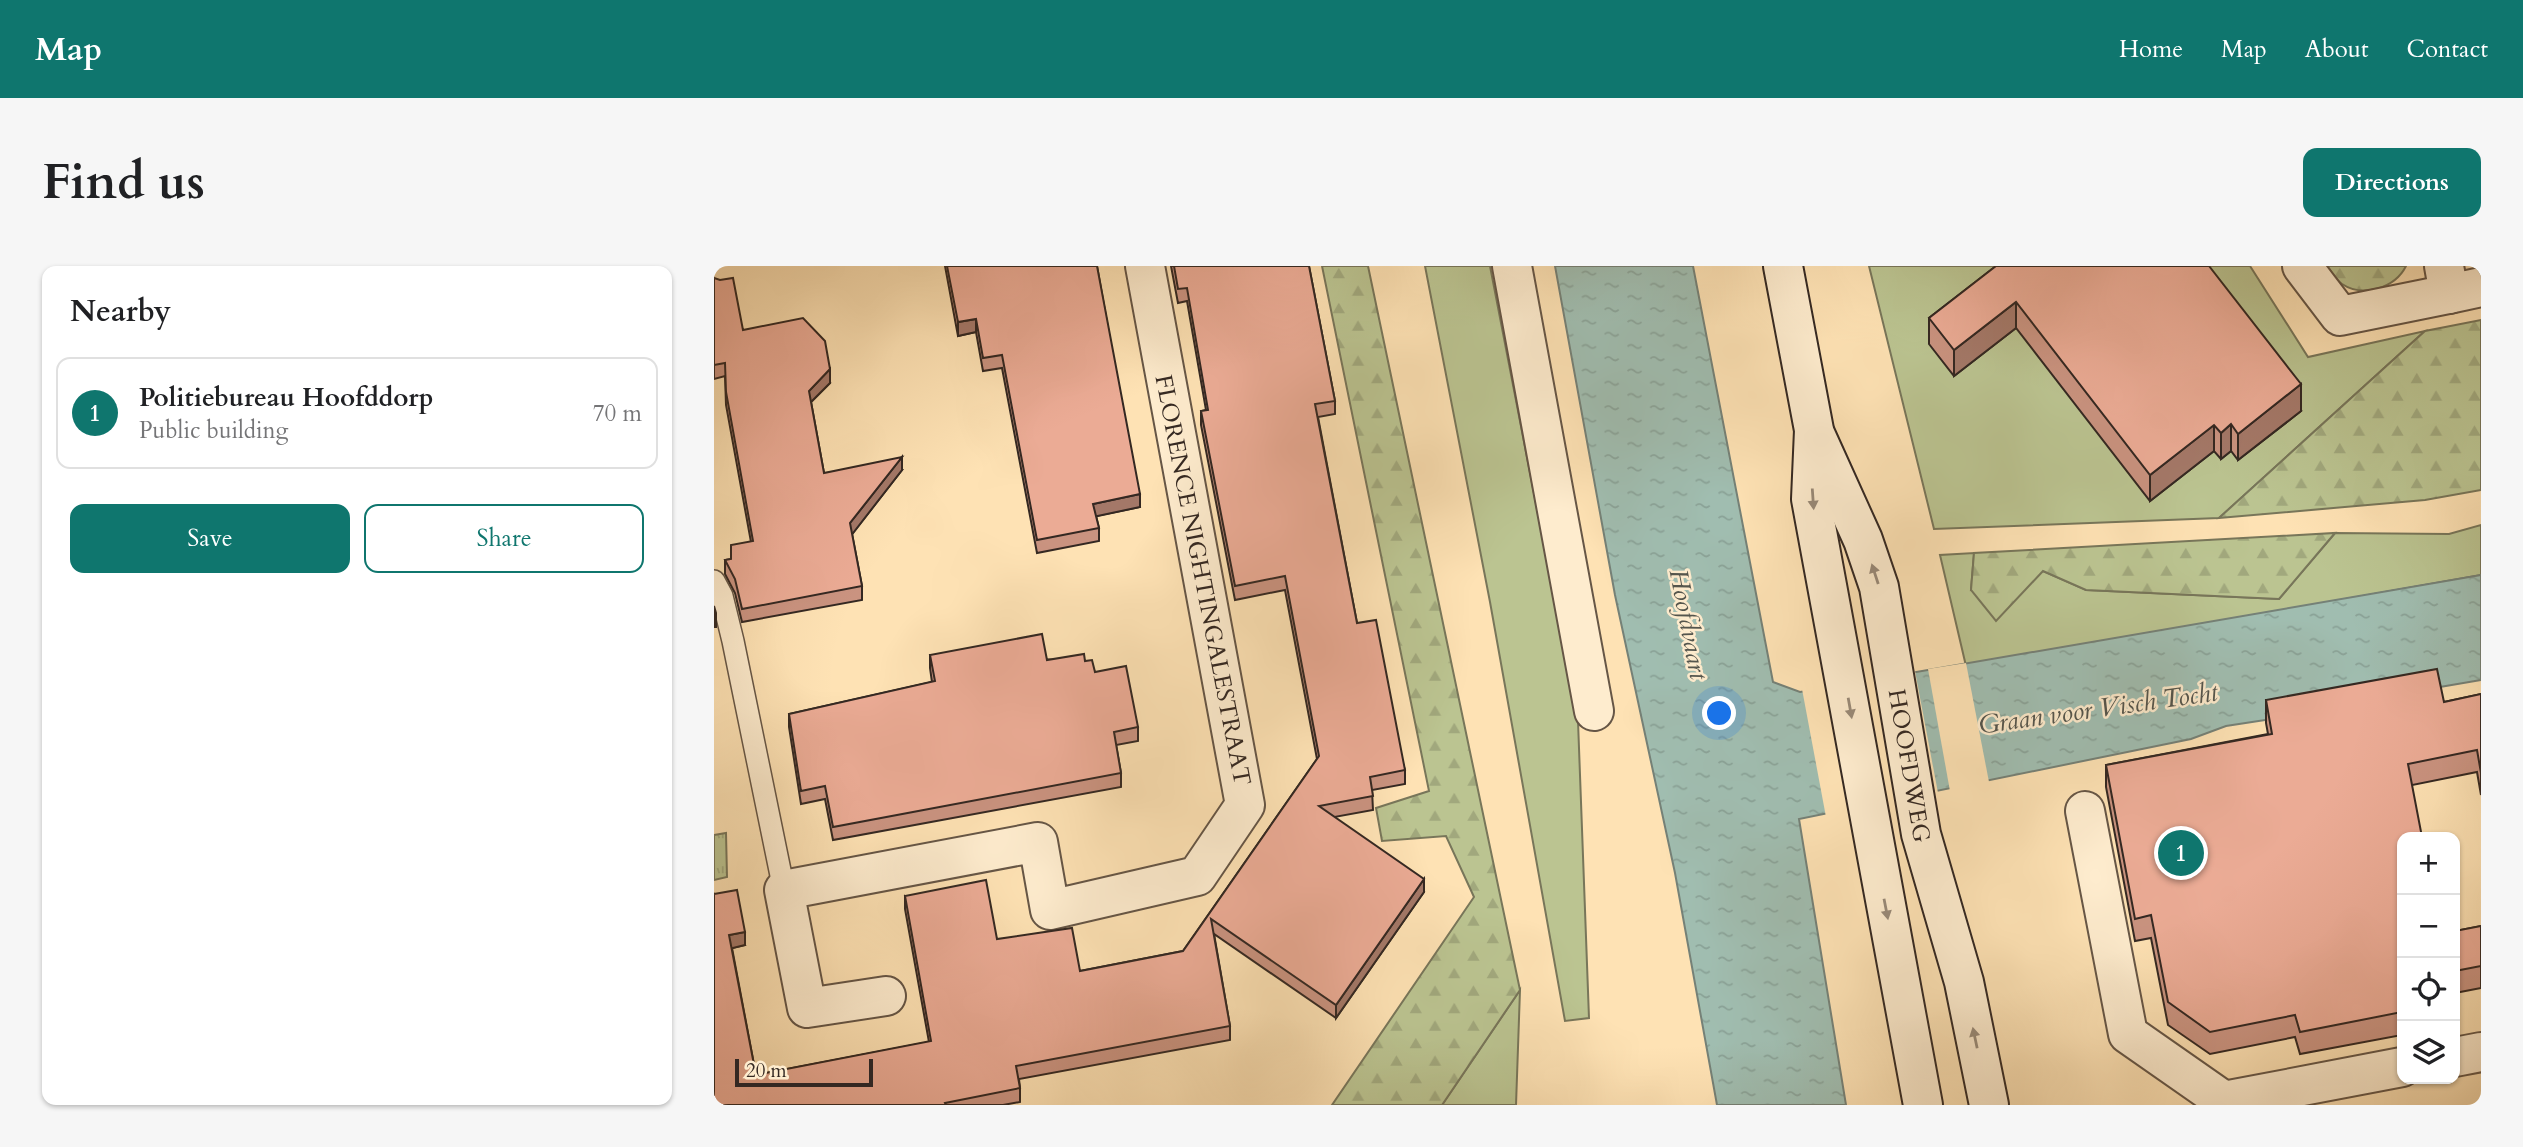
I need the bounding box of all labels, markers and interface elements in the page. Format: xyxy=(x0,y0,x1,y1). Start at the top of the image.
text: Map xyxy=(35,27,102,72)
text: Home xyxy=(2119,33,2183,66)
text: Map xyxy=(2221,33,2267,66)
text: About xyxy=(2305,33,2369,66)
text: Contact xyxy=(2407,33,2488,66)
button: Directions xyxy=(2303,148,2481,217)
text: Find us xyxy=(42,149,205,216)
text: Nearby xyxy=(70,291,171,332)
street label: FLORENCE NIGHTINGALESTRAAT xyxy=(1146,372,1259,788)
text: Politiebureau Hoofddorp xyxy=(139,380,434,415)
text: 1 xyxy=(89,398,101,429)
text: 70 m xyxy=(593,398,642,429)
text: Public building xyxy=(139,415,289,446)
one-way arrow xyxy=(1808,488,1819,510)
button: Save xyxy=(70,504,350,573)
button: Share xyxy=(364,504,644,573)
one-way arrow xyxy=(1869,564,1880,585)
water label: Hoofdvaart xyxy=(1661,566,1716,683)
water label: Graan voor Visch Tocht xyxy=(1976,674,2220,743)
street label: HOOFDWEG xyxy=(1880,687,1938,845)
your location xyxy=(1702,696,1736,730)
one-way arrow xyxy=(1845,697,1856,719)
pin: 1 xyxy=(2158,827,2204,879)
map controls xyxy=(2397,832,2460,1084)
button: + xyxy=(2397,832,2460,895)
button: − xyxy=(2397,895,2460,958)
one-way arrow xyxy=(1881,898,1892,920)
button: locate xyxy=(2397,958,2460,1021)
button: layers xyxy=(2397,1021,2460,1084)
one-way arrow xyxy=(1970,1027,1981,1049)
scale bar xyxy=(735,1056,873,1088)
text: 20 m xyxy=(746,1058,787,1084)

